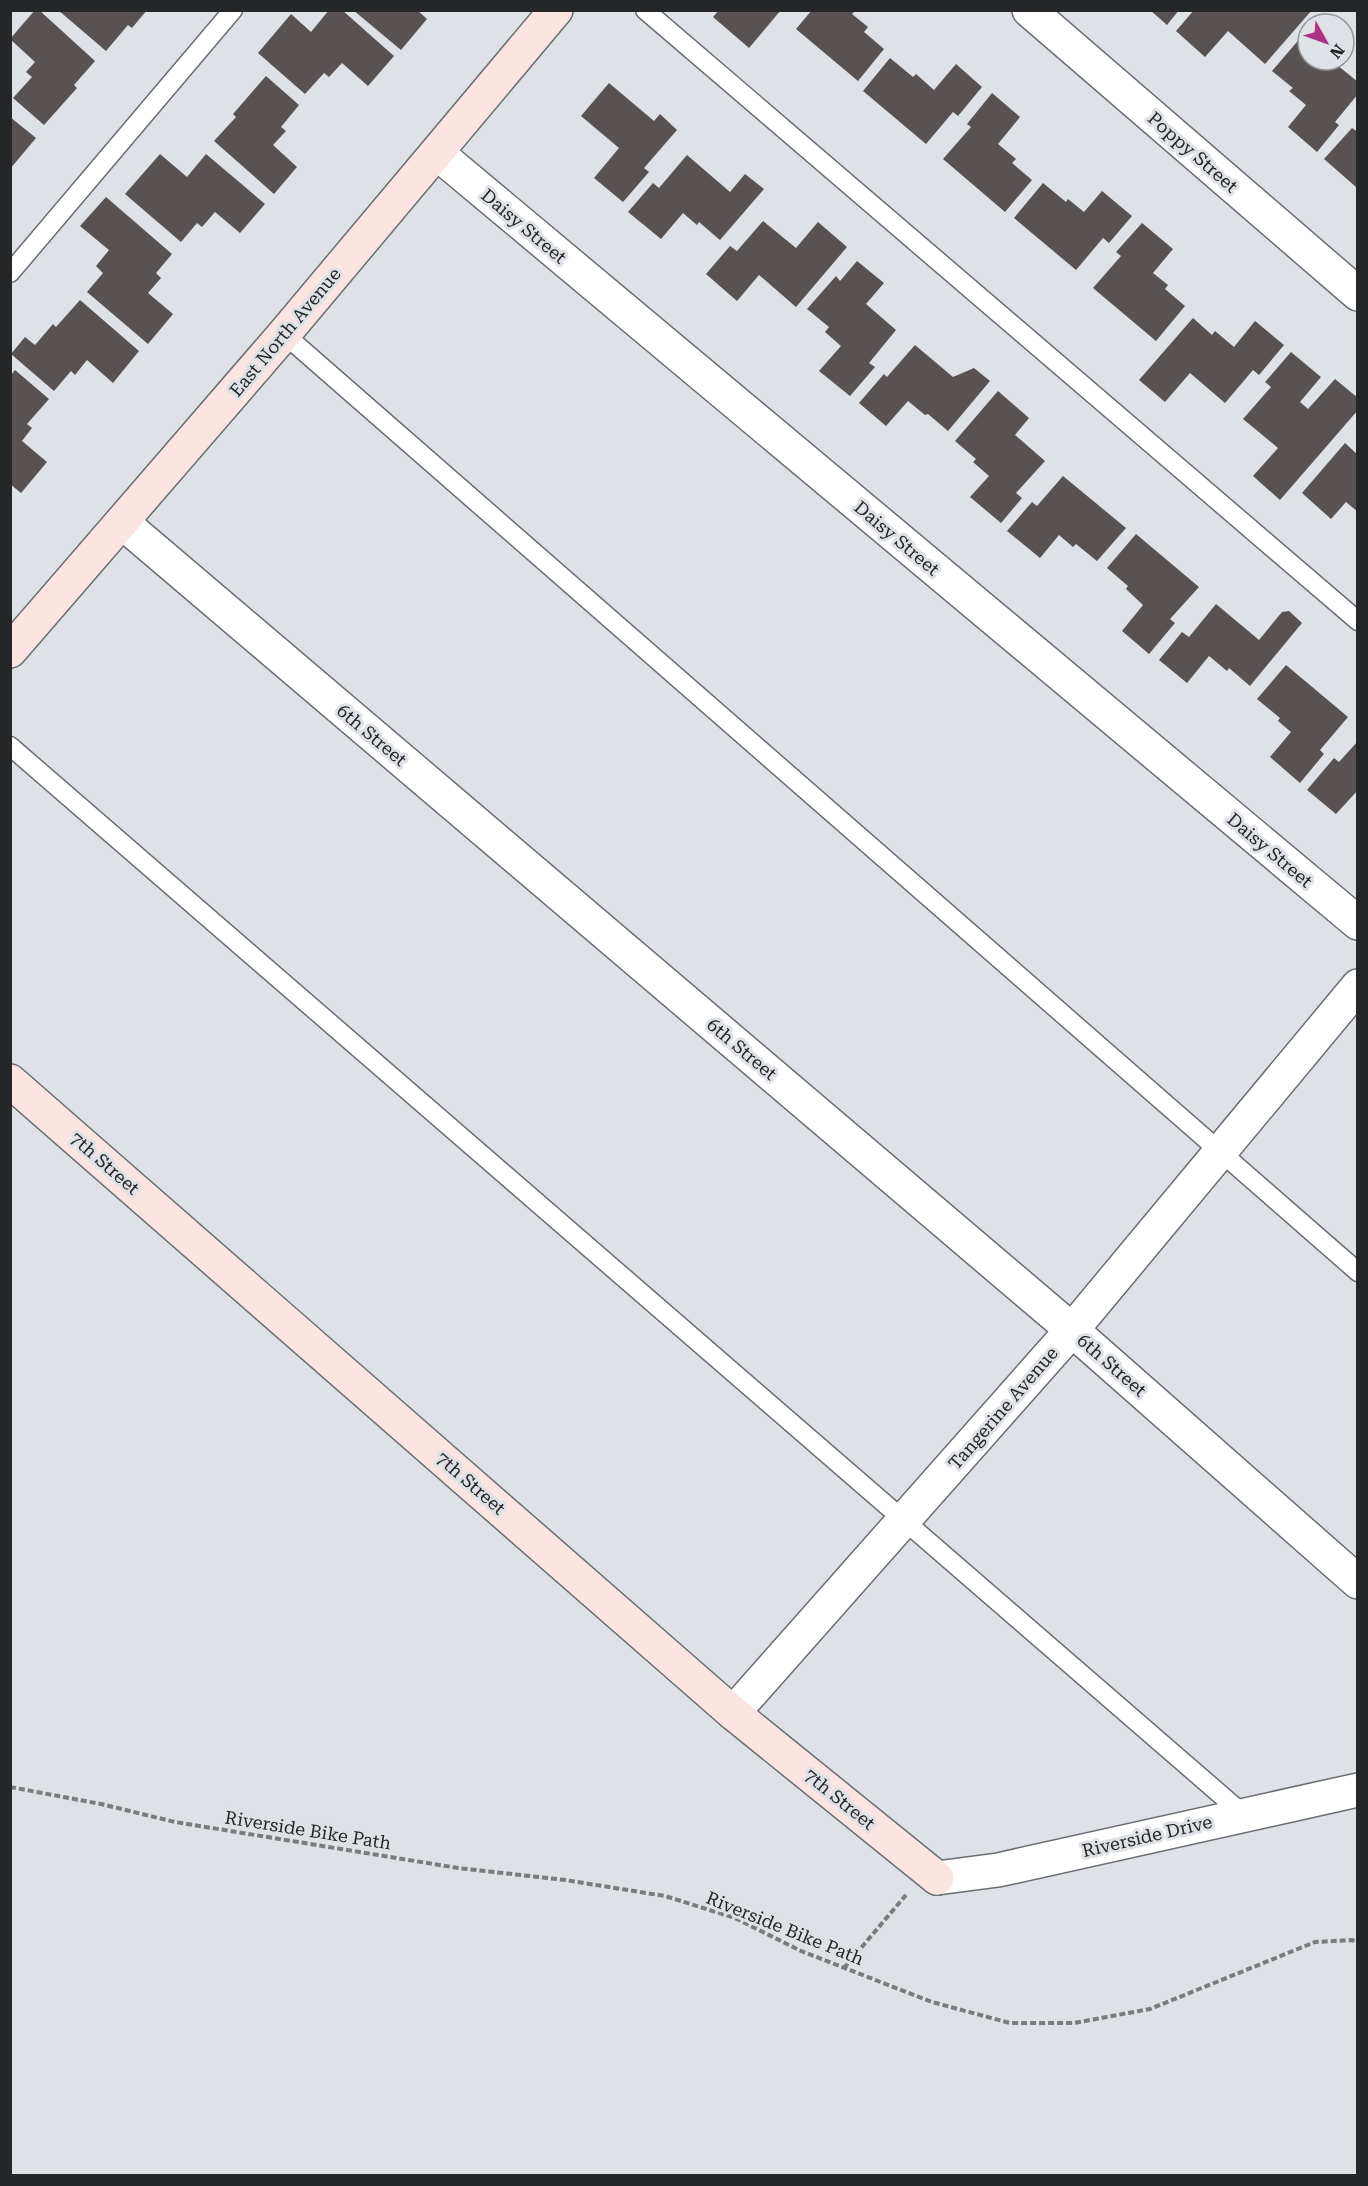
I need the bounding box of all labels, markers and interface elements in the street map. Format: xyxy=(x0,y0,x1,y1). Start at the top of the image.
north arrow xyxy=(1296,12,1356,72)
text: N xyxy=(1326,40,1348,62)
street label: Poppy Street xyxy=(1144,107,1242,197)
street label: Daisy Street xyxy=(477,184,571,268)
street label: East North Avenue xyxy=(225,263,345,401)
street label: Daisy Street xyxy=(850,496,944,580)
street label: 6th Street xyxy=(333,700,411,770)
street label: Daisy Street xyxy=(1223,808,1317,892)
street label: 6th Street xyxy=(703,1014,781,1084)
street label: 7th Street xyxy=(66,1127,144,1199)
street label: 6th Street xyxy=(1073,1329,1151,1401)
street label: Tangerine Avenue xyxy=(944,1342,1062,1474)
street label: 7th Street xyxy=(432,1447,510,1519)
street label: 7th Street xyxy=(801,1764,880,1834)
street label: Riverside Bike Path xyxy=(223,1806,393,1854)
street label: Riverside Drive xyxy=(1080,1811,1214,1861)
street label: Riverside Bike Path xyxy=(703,1887,867,1969)

